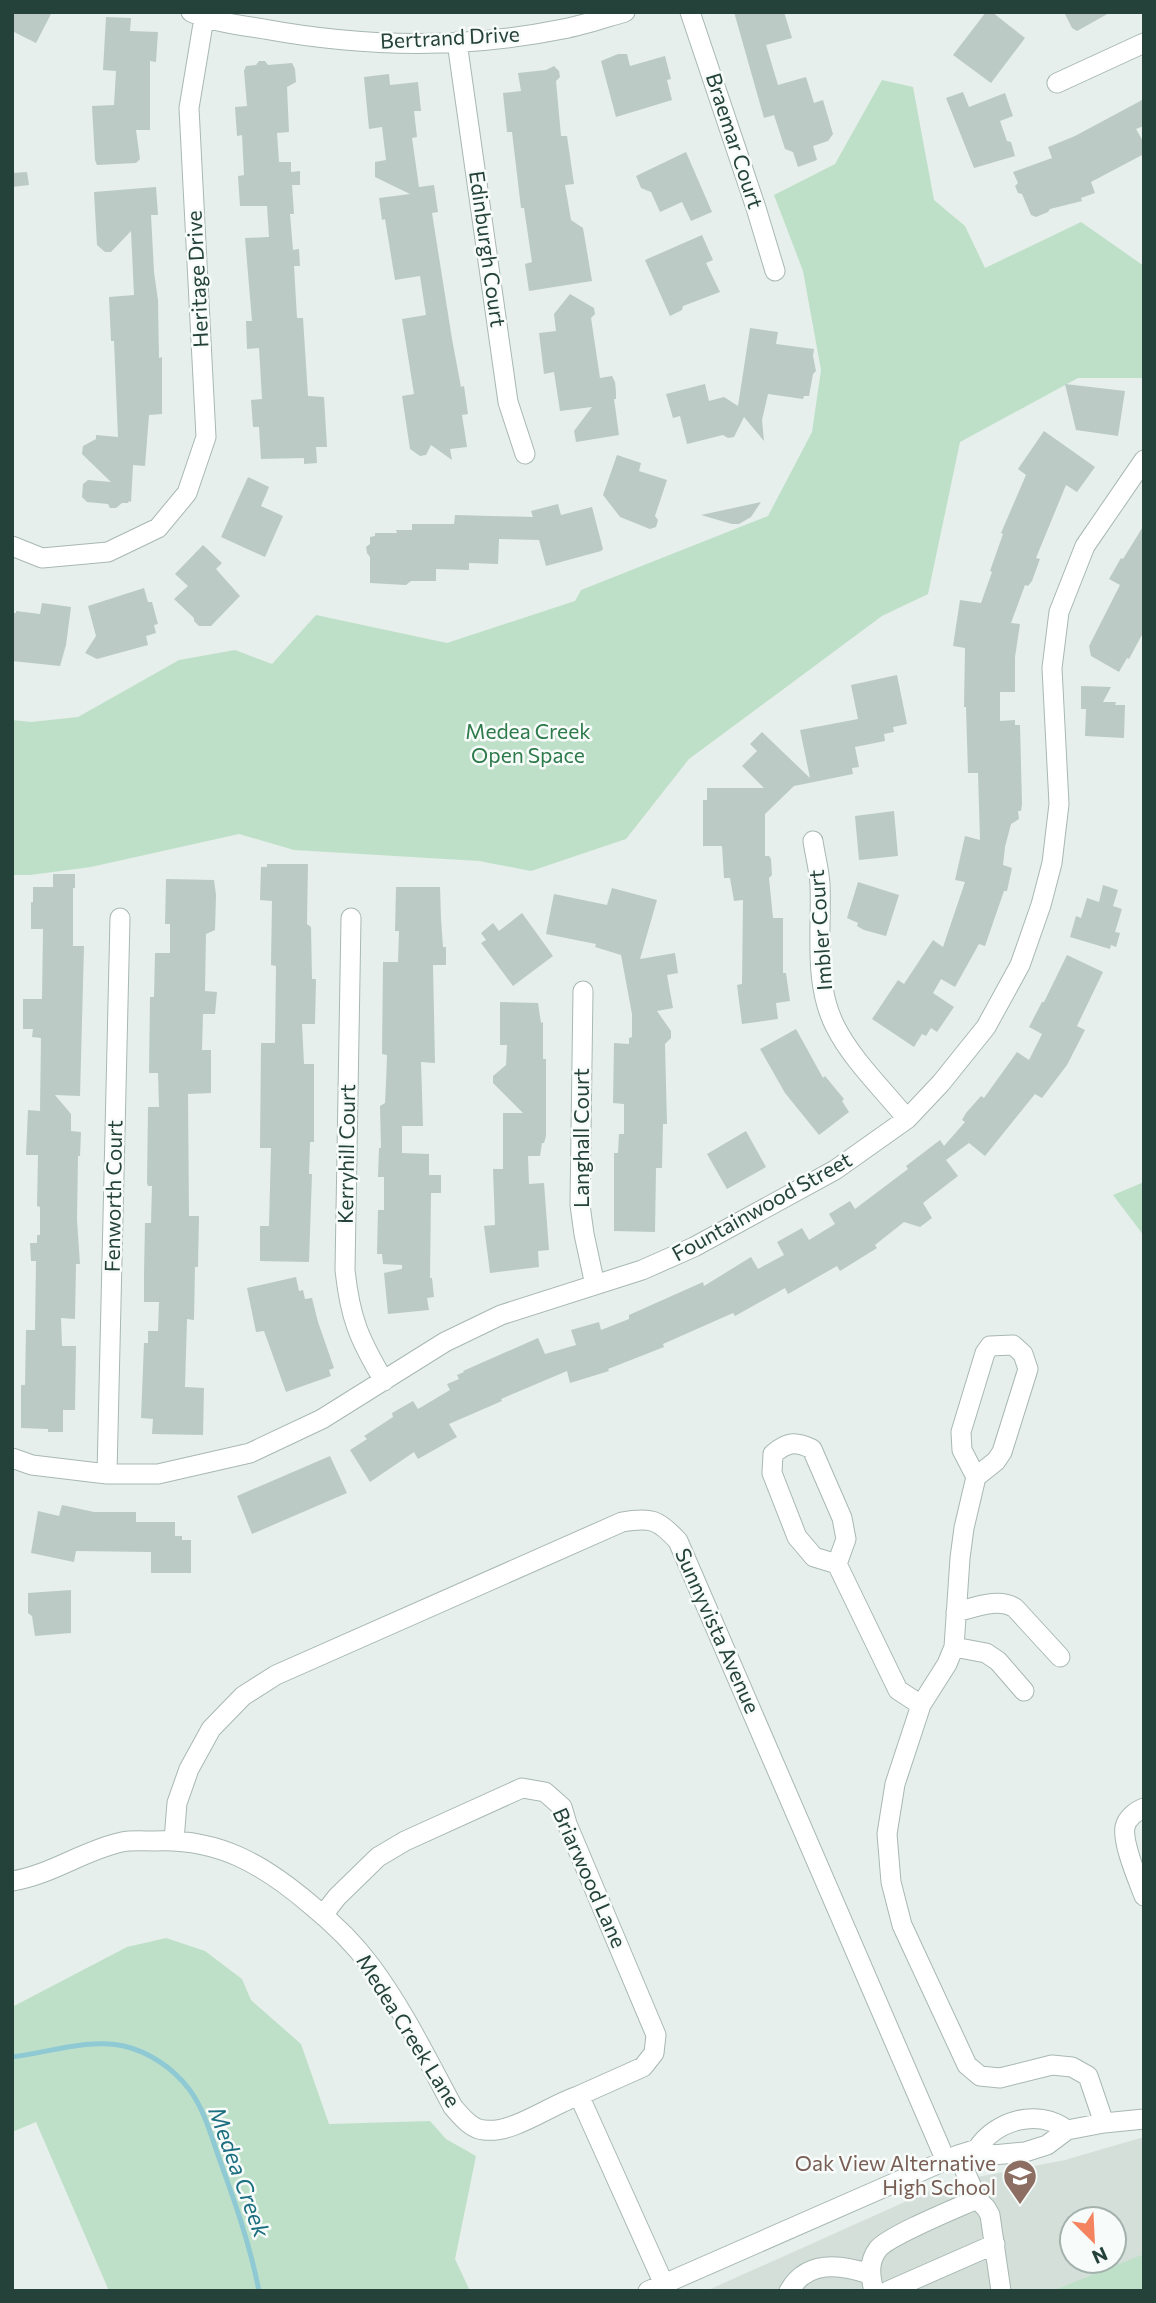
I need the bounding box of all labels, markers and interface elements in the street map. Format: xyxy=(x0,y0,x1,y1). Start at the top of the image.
street label: Bertrand Drive xyxy=(380,20,520,53)
street label: Braemar Court xyxy=(702,70,769,212)
street label: Edinburgh Court xyxy=(465,169,512,329)
street label: Heritage Drive xyxy=(180,210,213,348)
park label: Medea Creek Open Space xyxy=(465,718,591,767)
street label: Imbler Court xyxy=(803,869,836,991)
street label: Langhall Court xyxy=(568,1068,593,1208)
street label: Kerryhill Court xyxy=(332,1084,359,1224)
street label: Fenworth Court xyxy=(99,1120,126,1272)
street label: Fountainwood Street xyxy=(667,1146,856,1266)
street label: Sunnyvista Avenue xyxy=(671,1544,766,1717)
street label: Briarwood Lane xyxy=(548,1804,632,1951)
street label: Medea Creek Lane xyxy=(352,1949,466,2111)
water label: Medea Creek xyxy=(203,2102,277,2241)
place label: Oak View Alternative High School xyxy=(795,2150,996,2199)
school or university icon: Oak View Alternative High School xyxy=(1001,2157,1039,2206)
north arrow xyxy=(1058,2205,1128,2275)
text: N xyxy=(1089,2243,1111,2269)

